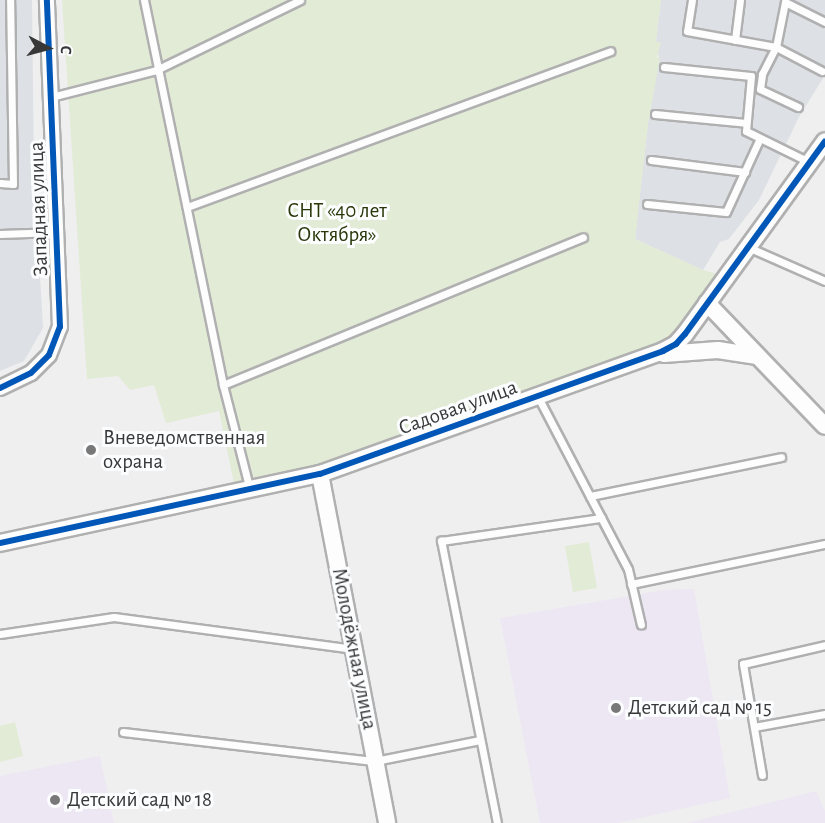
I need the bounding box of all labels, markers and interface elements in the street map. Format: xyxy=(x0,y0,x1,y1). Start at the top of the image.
north arrow xyxy=(18,18,78,78)
text: С xyxy=(57,45,74,55)
street label: Западная улица xyxy=(24,141,54,277)
park label: СНТ «40 лет Октября» xyxy=(287,198,387,248)
street label: Садовая улица xyxy=(395,375,521,441)
place label: Вневедомственная охрана xyxy=(103,425,265,475)
marker: Вневедомственная охрана xyxy=(84,443,98,457)
street label: Молодёжная улица xyxy=(326,566,382,732)
place label: Детский сад № 15 xyxy=(628,695,772,721)
marker: Детский сад № 15 xyxy=(609,701,623,715)
place label: Детский сад № 18 xyxy=(67,787,212,813)
marker: Детский сад № 18 xyxy=(48,793,62,807)

